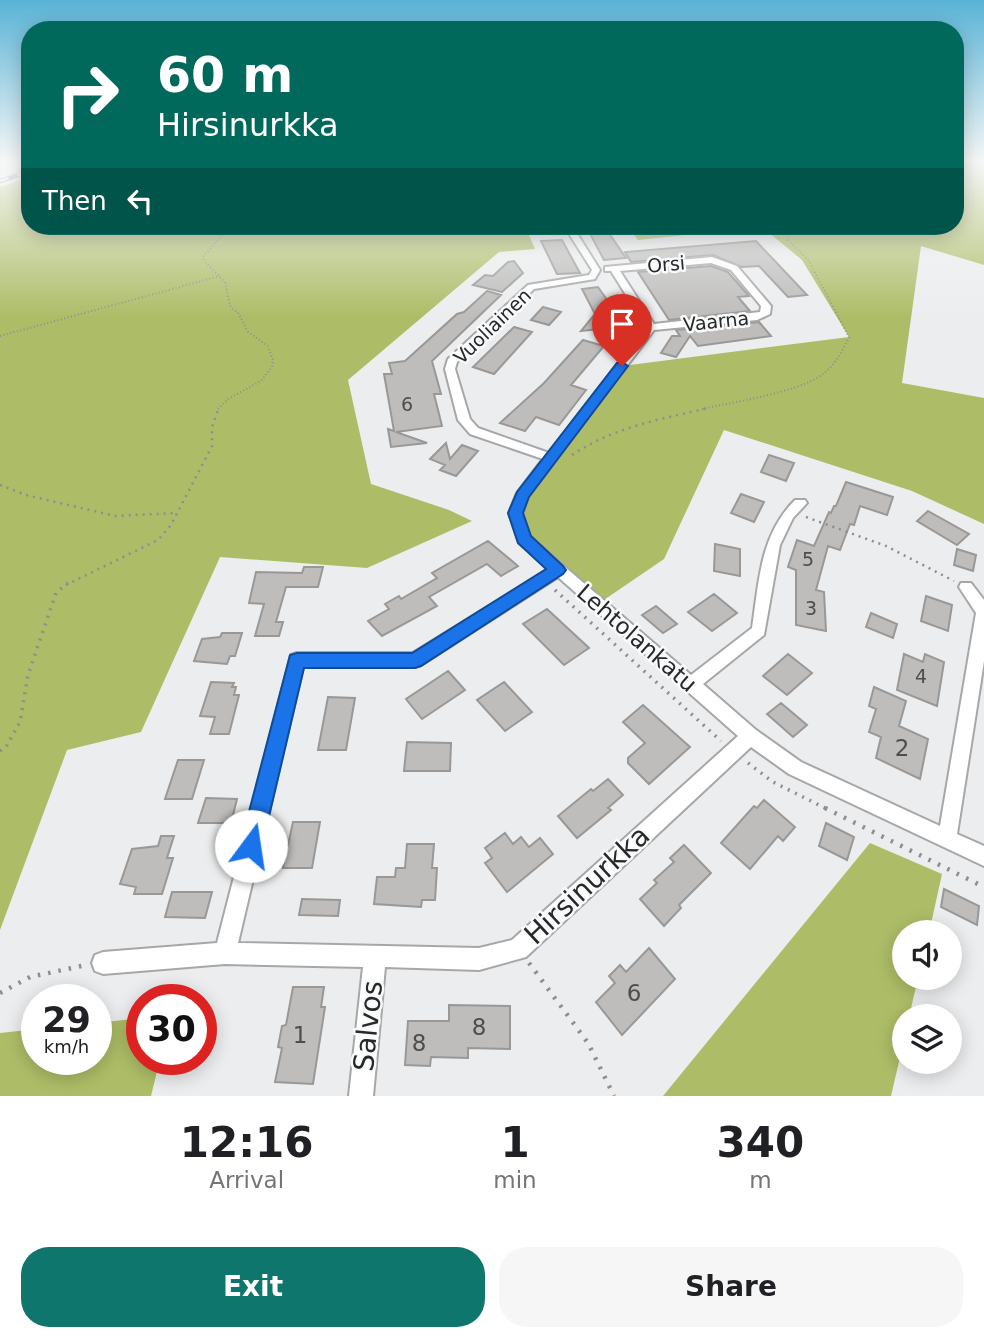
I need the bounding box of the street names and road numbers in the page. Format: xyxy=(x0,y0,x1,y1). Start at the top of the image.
street label: Orsi xyxy=(646,251,686,277)
street label: Vuoliainen xyxy=(449,284,535,368)
street label: Vaarna xyxy=(682,307,750,335)
street label: Lehtolankatu xyxy=(572,579,702,697)
street label: Hirsinurkka xyxy=(518,819,656,951)
street label: Salvos xyxy=(347,979,389,1073)

